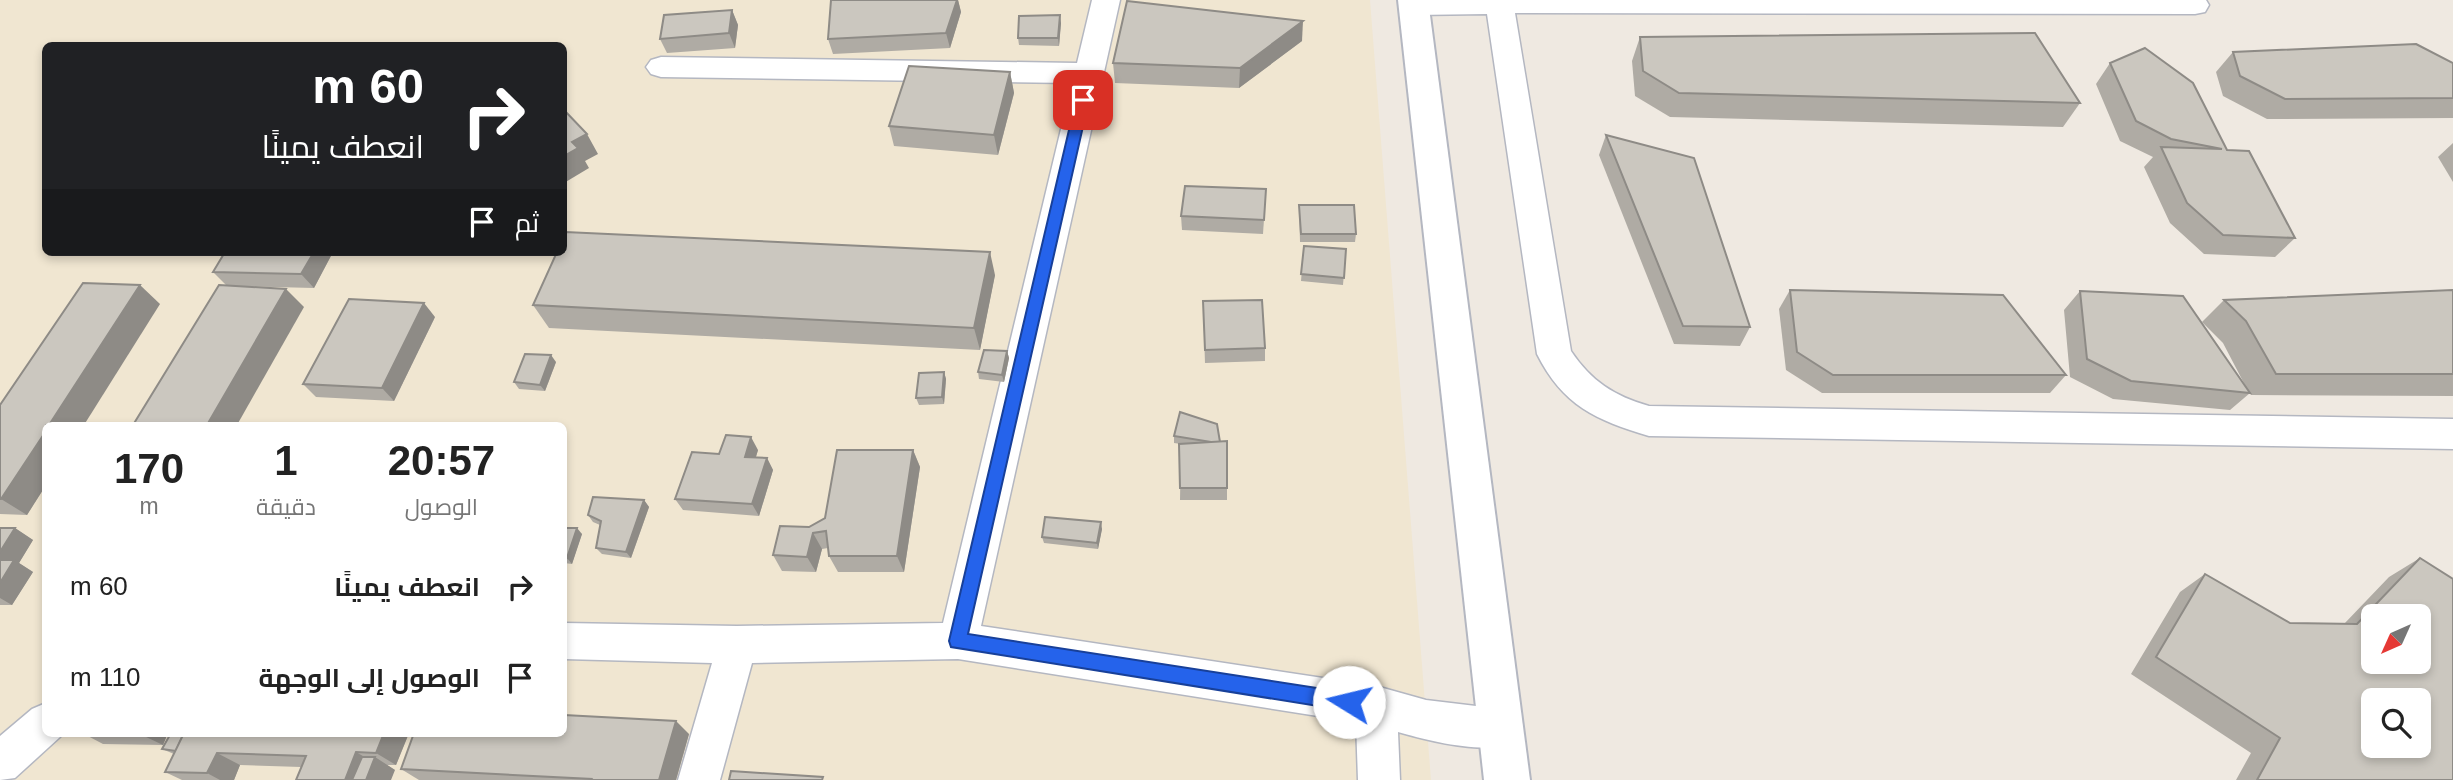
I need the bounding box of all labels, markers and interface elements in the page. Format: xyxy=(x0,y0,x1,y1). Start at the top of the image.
text: 60 m xyxy=(312,59,424,113)
icon: right xyxy=(448,70,539,161)
pin xyxy=(1053,70,1113,130)
icon: arrive xyxy=(1064,81,1102,119)
text: انعطف يمينًا xyxy=(261,129,424,165)
icon: arrive xyxy=(463,203,501,241)
text: ثم xyxy=(515,208,539,238)
text: 1 xyxy=(274,437,298,484)
text: 20:57 xyxy=(388,437,495,484)
text: 170 xyxy=(114,445,184,492)
text: m xyxy=(139,493,159,519)
text: دقيقة xyxy=(256,494,316,520)
text: الوصول xyxy=(405,494,478,520)
icon: right xyxy=(501,568,539,606)
text: 60 m xyxy=(70,571,128,601)
text: انعطف يمينًا xyxy=(334,572,480,602)
north arrow xyxy=(2361,604,2431,674)
map controls xyxy=(2361,604,2431,758)
icon: arrive xyxy=(501,659,539,697)
text: 110 m xyxy=(70,662,140,692)
text: الوصول إلى الوجهة xyxy=(258,663,480,693)
position arrow xyxy=(1312,665,1386,739)
button: search xyxy=(2361,688,2431,758)

